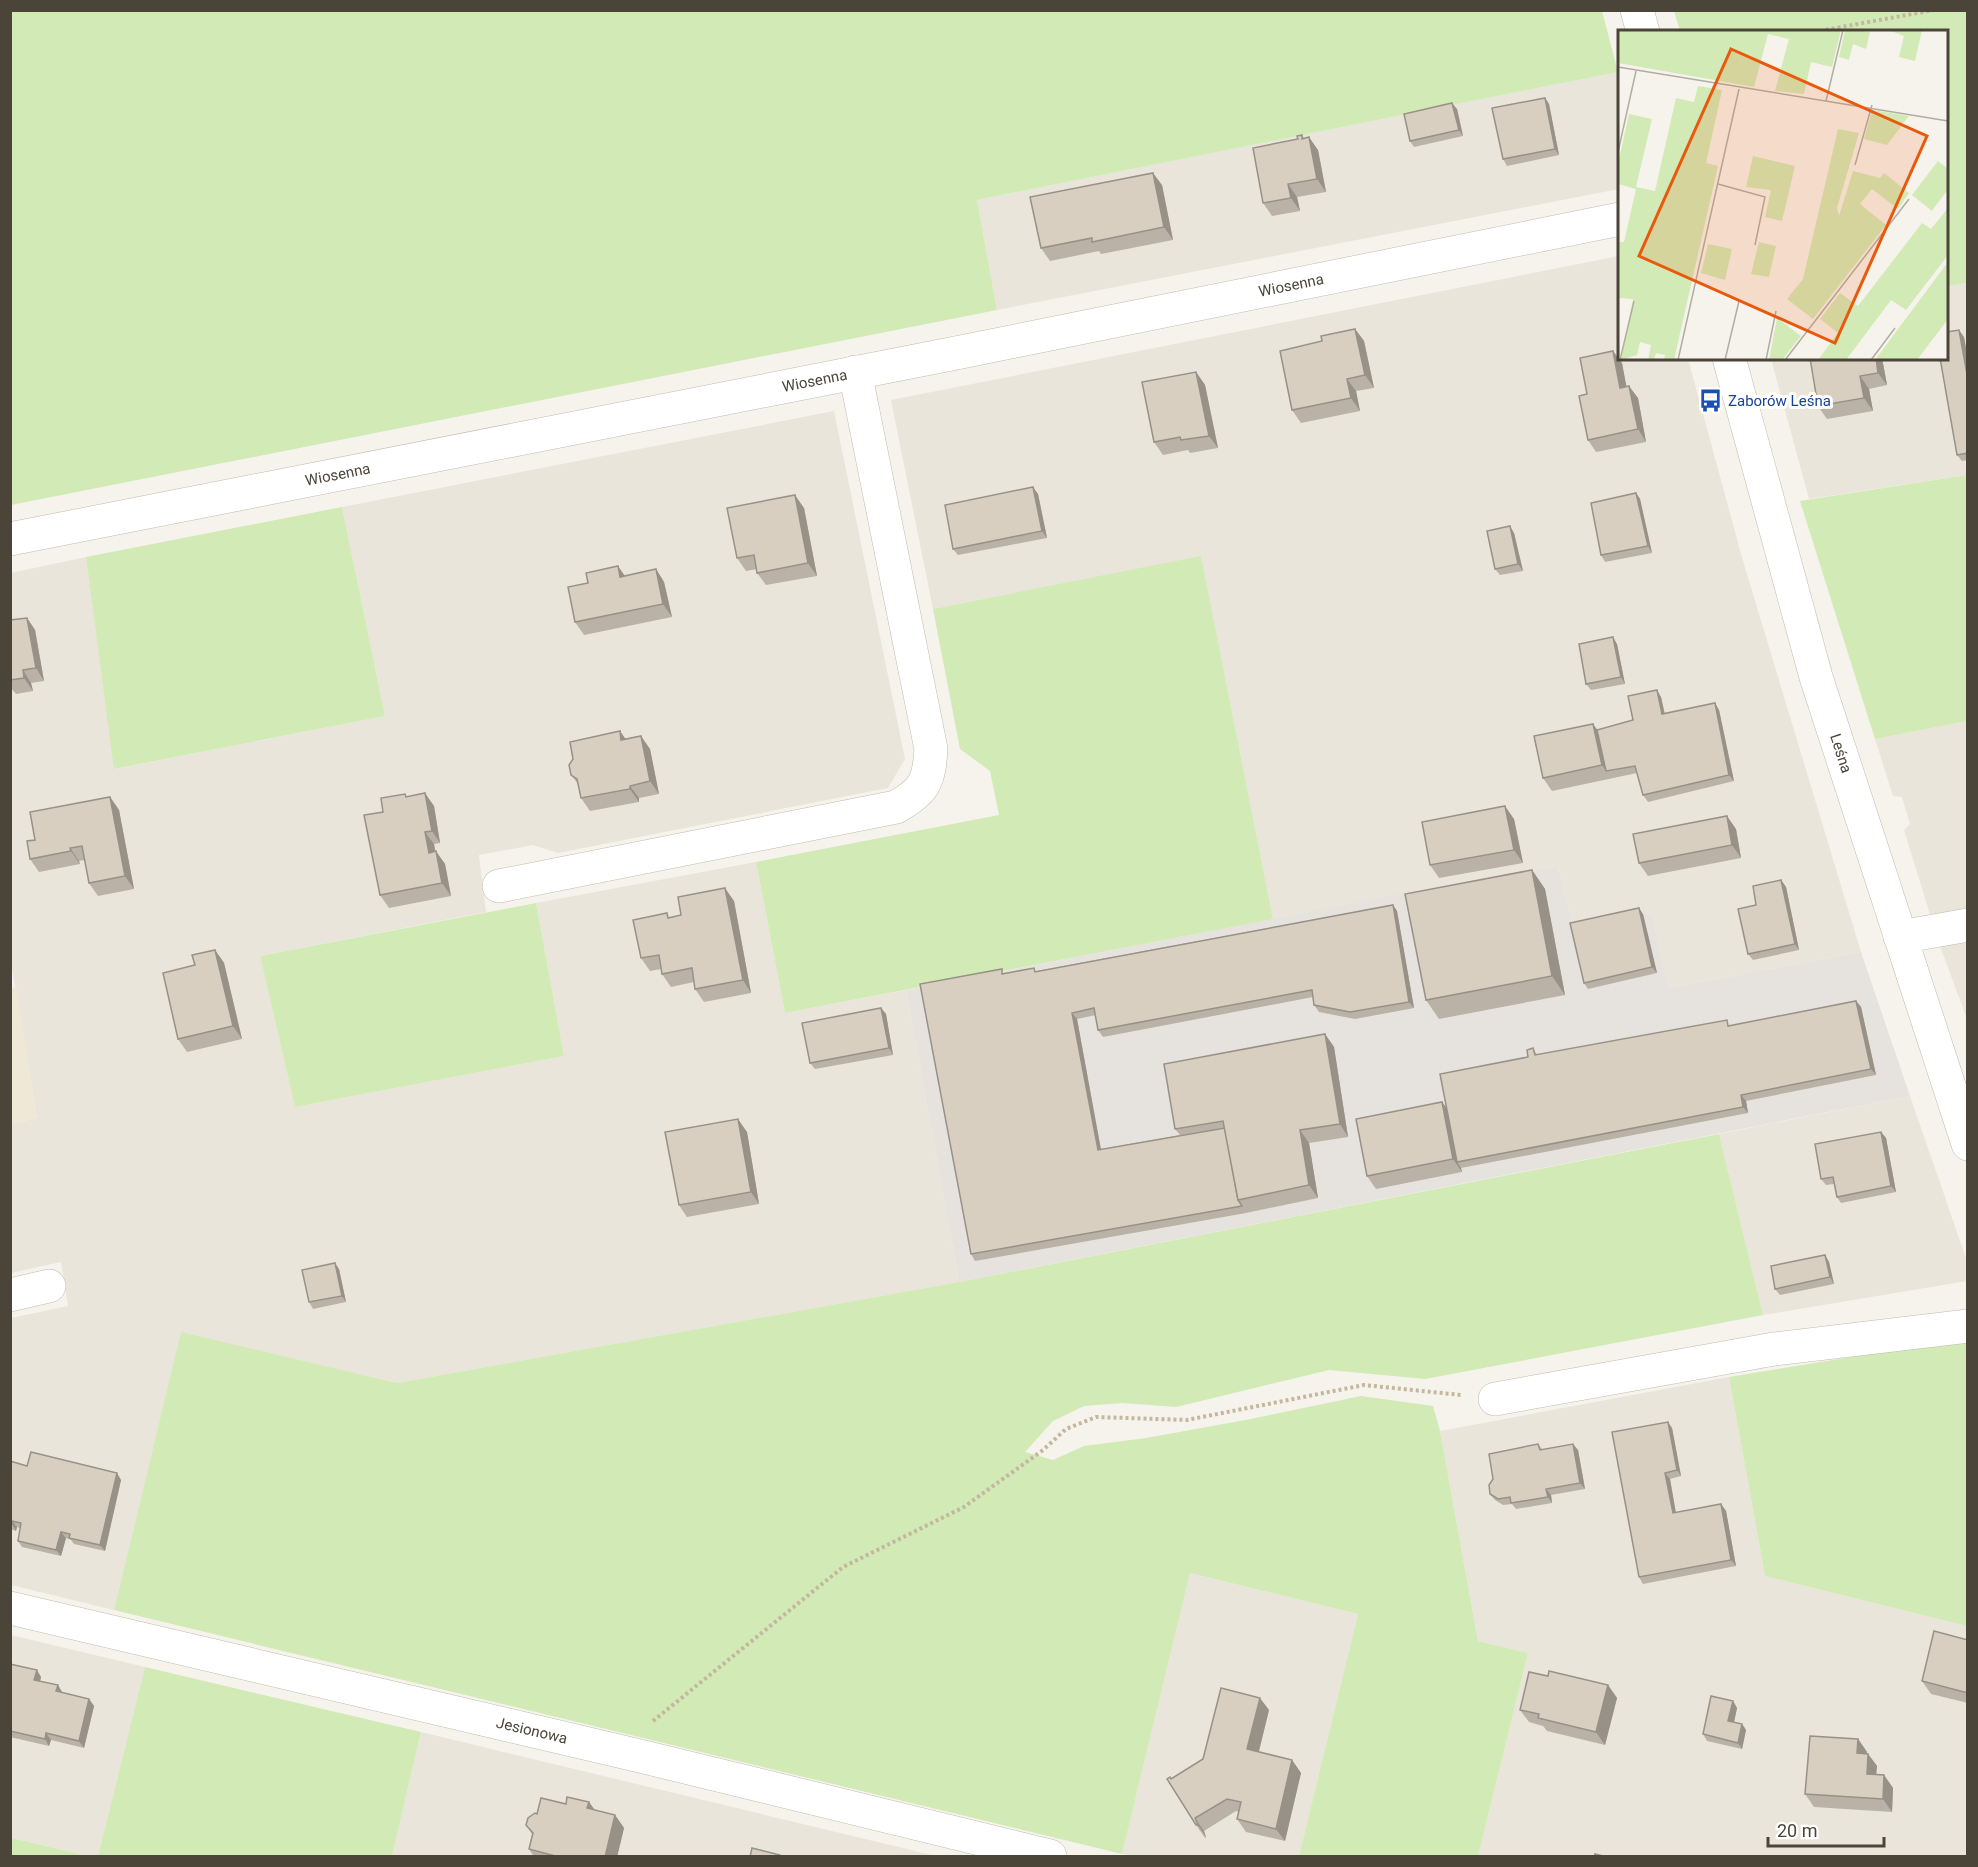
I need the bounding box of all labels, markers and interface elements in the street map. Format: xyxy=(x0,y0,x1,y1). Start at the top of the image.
inset map xyxy=(1618,30,1948,360)
street label: Wiosenna xyxy=(1257,270,1325,301)
street label: Wiosenna xyxy=(780,366,849,396)
bus stop icon: Zaborów Leśna xyxy=(1697,388,1723,414)
place label: Zaborów Leśna xyxy=(1728,392,1831,410)
street label: Wiosenna xyxy=(304,459,372,490)
street label: Leśna xyxy=(1826,731,1856,775)
street label: Jesionowa xyxy=(494,1714,569,1748)
scale bar xyxy=(1768,1810,1884,1848)
text: 20 m xyxy=(1777,1820,1817,1841)

